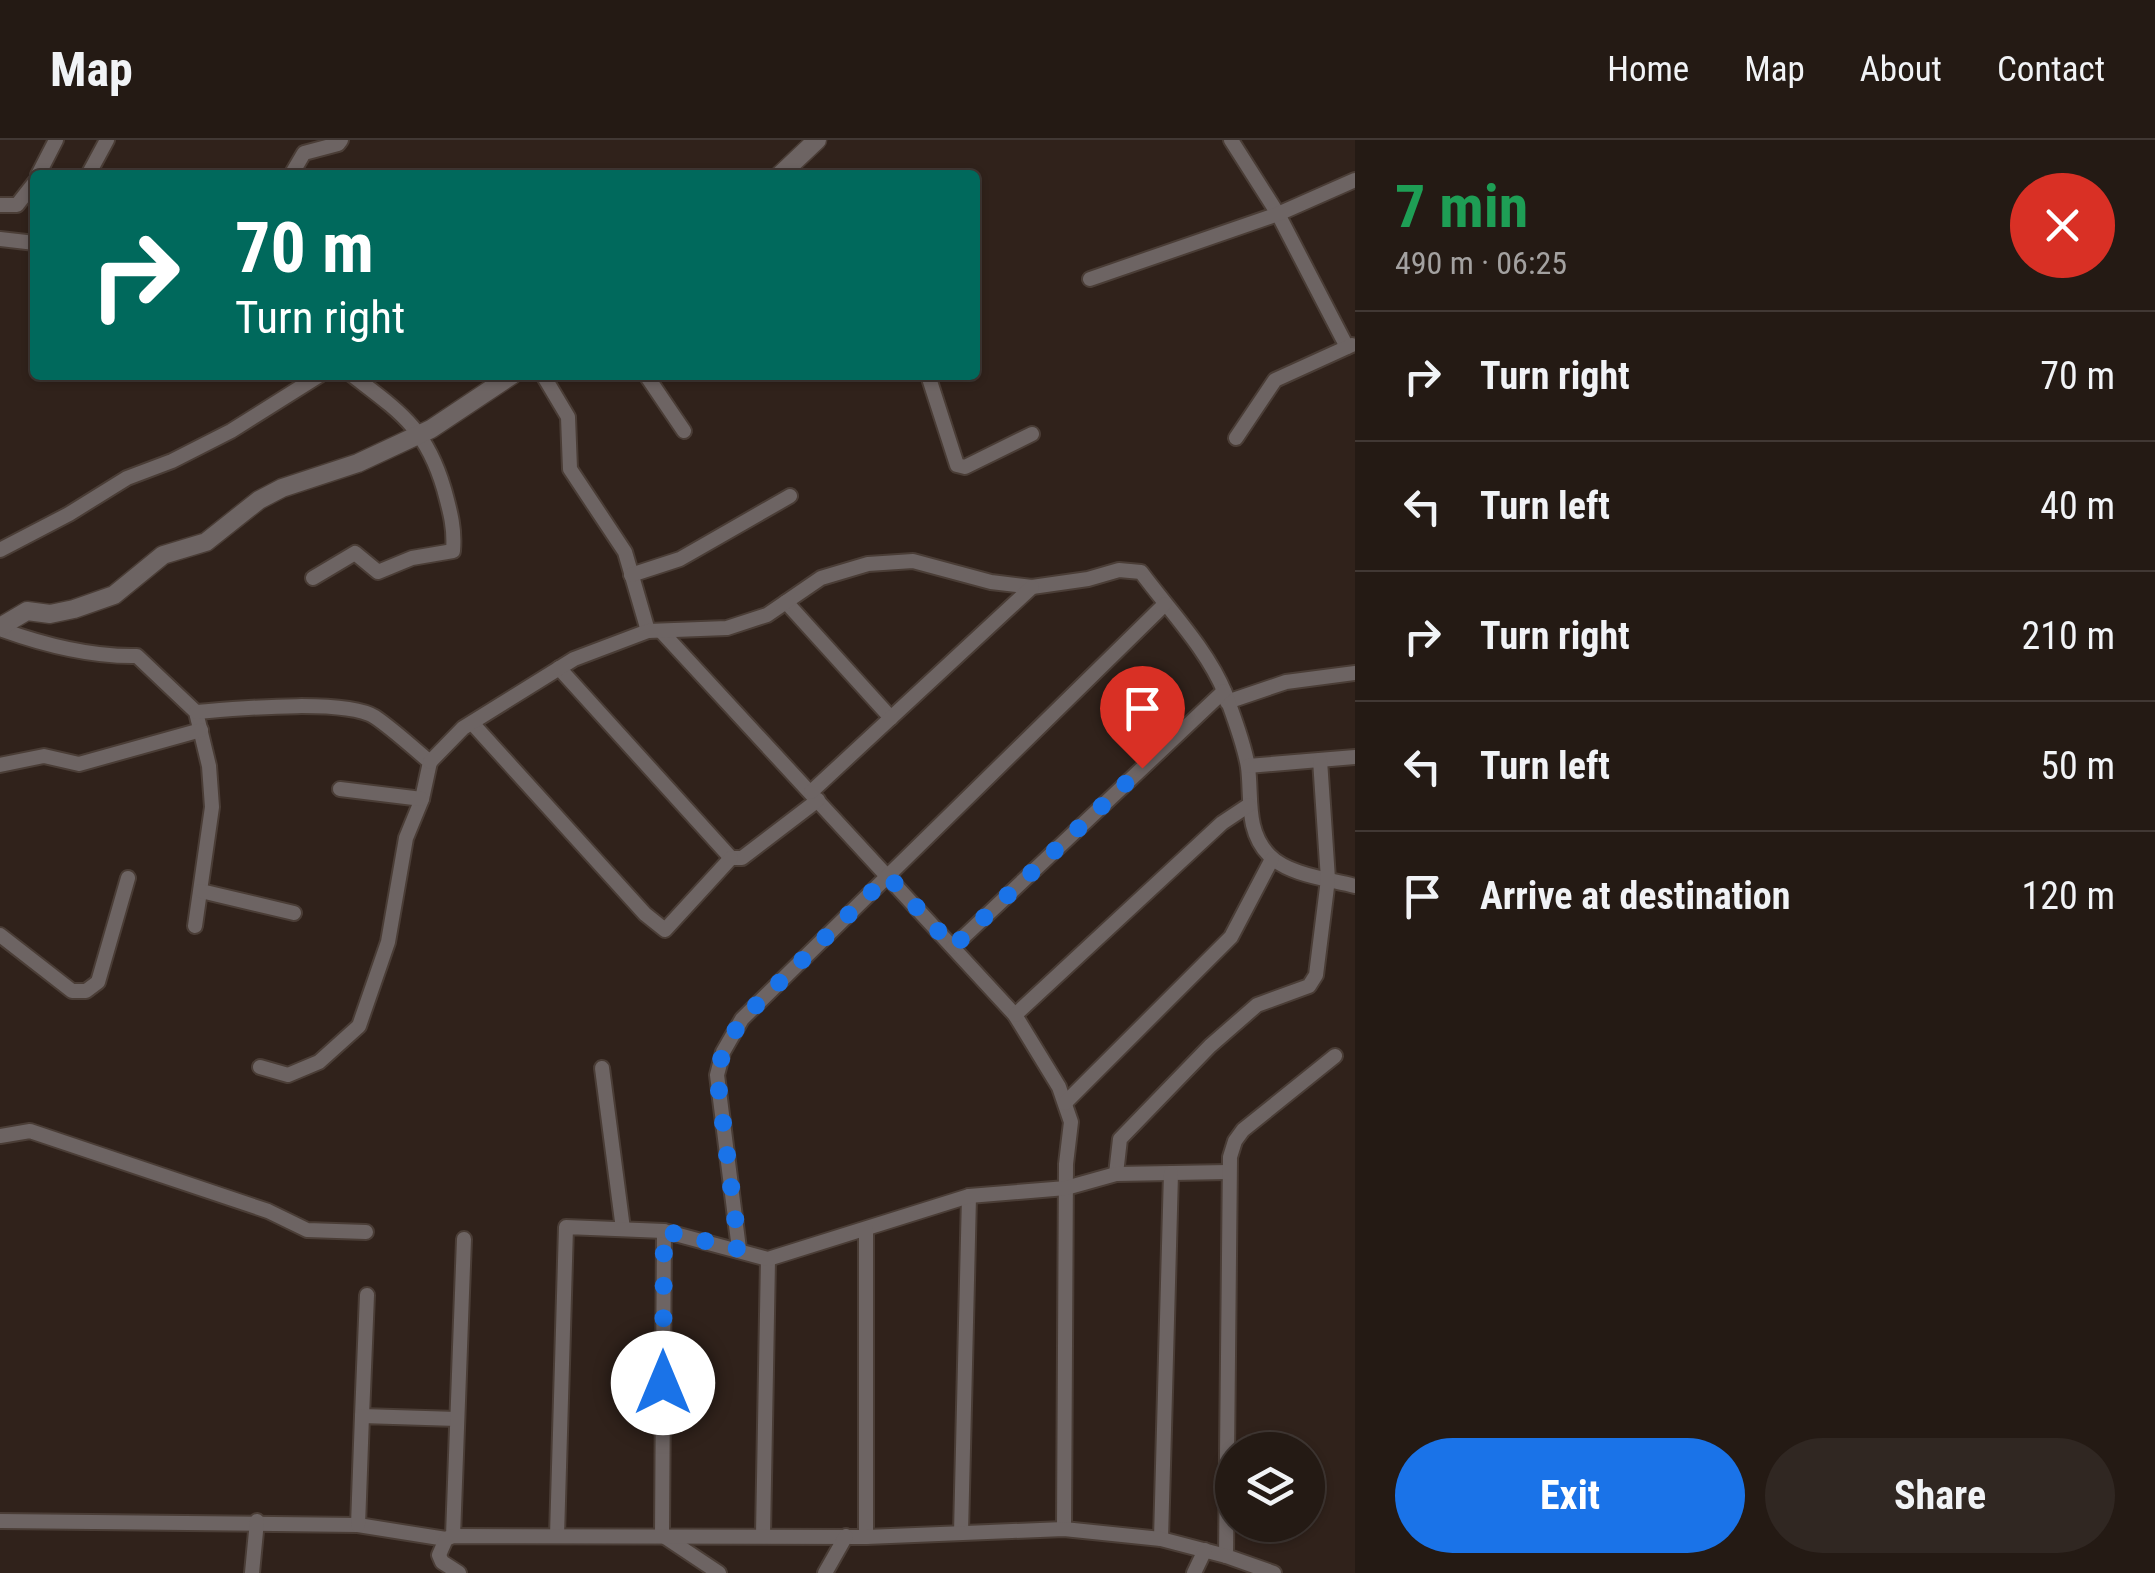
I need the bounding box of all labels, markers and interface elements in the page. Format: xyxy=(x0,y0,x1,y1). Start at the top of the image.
text: Map xyxy=(50,41,133,98)
text: Home xyxy=(1607,49,1689,90)
text: Map xyxy=(1744,49,1805,90)
text: About xyxy=(1860,49,1942,90)
text: Contact xyxy=(1997,49,2105,90)
text: 7 min xyxy=(1395,171,1528,242)
button: close xyxy=(2010,173,2115,278)
text: 70 m xyxy=(235,207,374,289)
icon: right xyxy=(70,210,200,340)
text: 490 m · 06:25 xyxy=(1395,244,1567,282)
text: Turn right xyxy=(235,291,405,344)
icon: right xyxy=(1395,349,1450,404)
text: Turn right xyxy=(1480,354,1630,398)
text: 70 m xyxy=(2040,354,2115,398)
icon: left xyxy=(1395,479,1450,534)
text: Turn left xyxy=(1480,484,1610,528)
text: 40 m xyxy=(2040,484,2115,528)
icon: right xyxy=(1395,609,1450,664)
text: Turn right xyxy=(1480,614,1630,658)
text: 210 m xyxy=(2021,614,2115,658)
pin xyxy=(1100,666,1185,769)
icon: arrive xyxy=(1115,681,1170,736)
icon: left xyxy=(1395,739,1450,794)
text: Turn left xyxy=(1480,744,1610,788)
text: 50 m xyxy=(2040,744,2115,788)
icon: arrive xyxy=(1395,869,1450,924)
text: Arrive at destination xyxy=(1480,874,1790,918)
text: 120 m xyxy=(2021,874,2115,918)
position arrow xyxy=(611,1331,715,1435)
map controls xyxy=(1215,1432,1325,1542)
button: layers xyxy=(1215,1432,1325,1542)
button: Exit xyxy=(1395,1438,1745,1553)
button: Share xyxy=(1765,1438,2115,1553)

